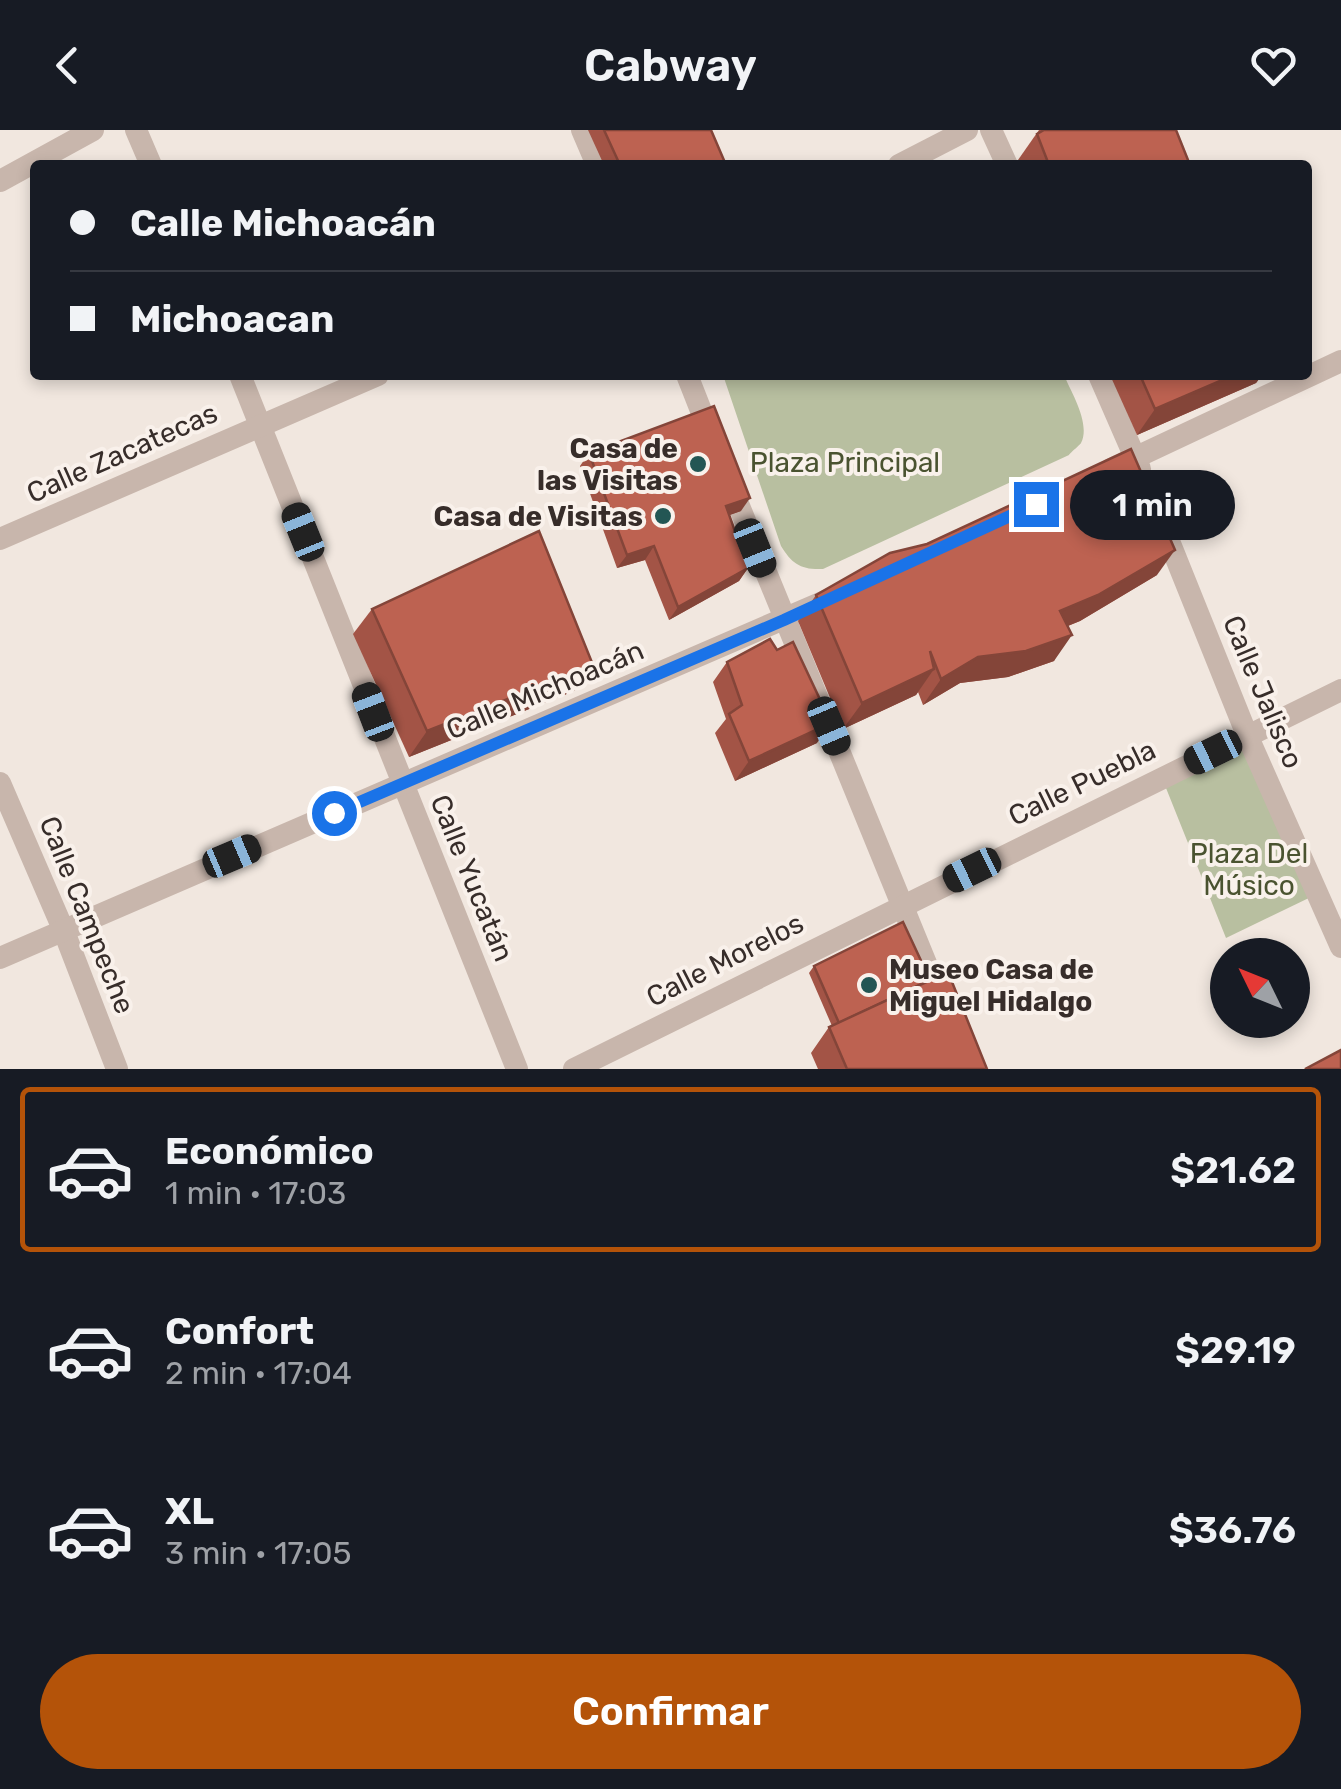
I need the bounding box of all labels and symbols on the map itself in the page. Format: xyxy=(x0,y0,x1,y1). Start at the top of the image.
street label: Calle Zacatecas xyxy=(22,396,222,510)
place label: Casa de las Visitas xyxy=(537,432,678,497)
park label: Plaza Principal xyxy=(750,446,940,479)
marker: Casa de las Visitas xyxy=(687,453,709,475)
callout: 1 min xyxy=(1071,469,1236,539)
route end xyxy=(1014,482,1059,527)
car xyxy=(278,499,328,565)
place label: Casa de Visitas xyxy=(434,500,643,533)
marker: Casa de Visitas xyxy=(652,505,674,527)
car xyxy=(730,515,780,581)
street label: Calle Jalisco xyxy=(1216,611,1310,773)
street label: Calle Michoacán xyxy=(441,634,649,746)
car xyxy=(348,679,398,745)
car xyxy=(803,693,855,759)
car xyxy=(1179,725,1247,779)
street label: Calle Puebla xyxy=(1003,733,1161,833)
street label: Calle Yucatán xyxy=(424,790,520,966)
route start xyxy=(312,791,357,836)
street label: Calle Campeche xyxy=(32,812,142,1018)
car xyxy=(199,830,265,882)
park label: Plaza Del Músico xyxy=(1190,837,1308,902)
car xyxy=(938,843,1006,897)
street label: Calle Morelos xyxy=(641,906,809,1014)
north arrow xyxy=(1210,938,1310,1038)
place label: Museo Casa de Miguel Hidalgo xyxy=(889,953,1094,1018)
marker: Museo Casa de Miguel Hidalgo xyxy=(858,974,880,996)

